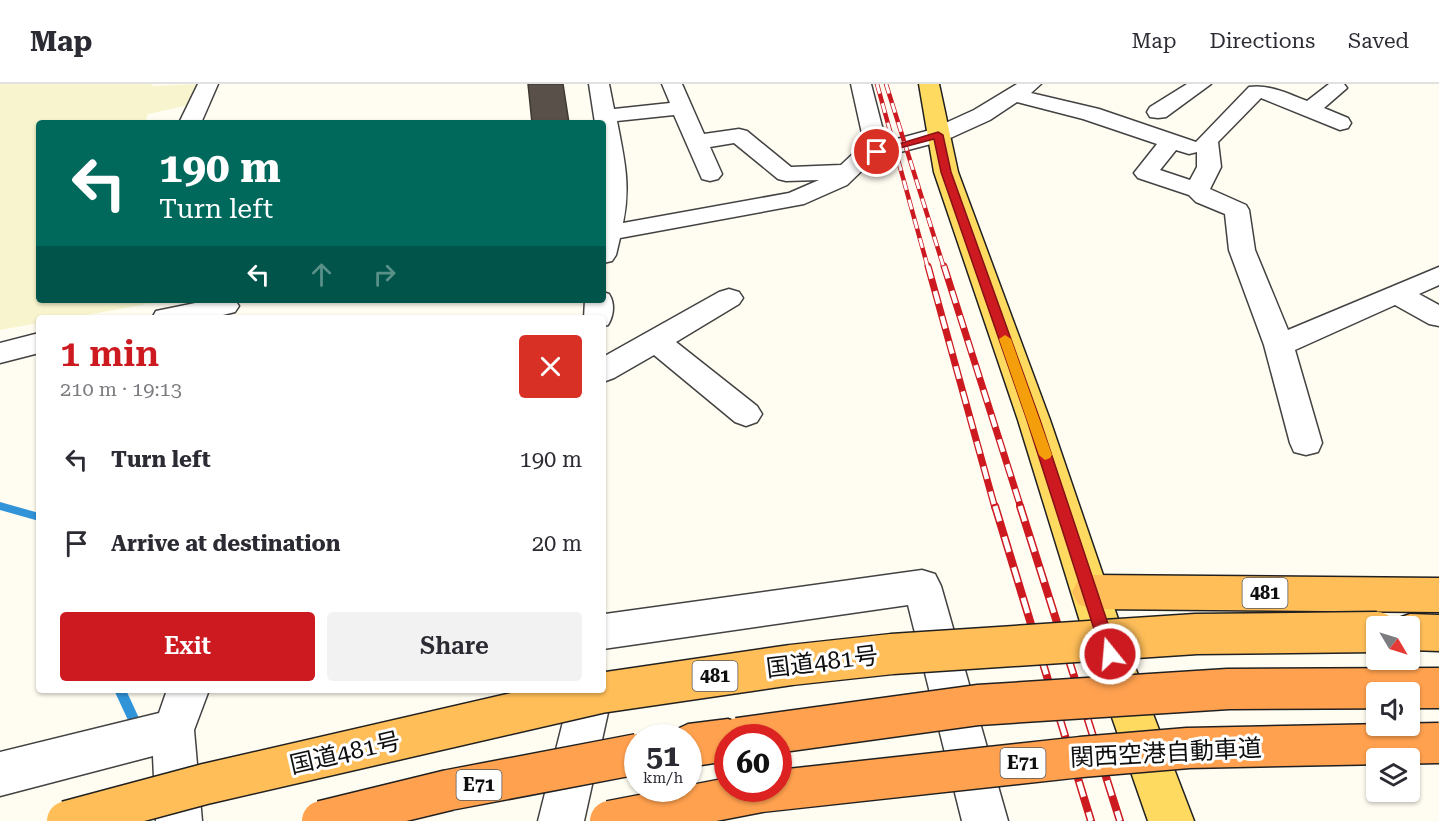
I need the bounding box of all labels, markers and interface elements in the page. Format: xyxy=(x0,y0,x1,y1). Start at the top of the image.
text: Map xyxy=(30,25,92,58)
text: Map xyxy=(1132,29,1176,53)
text: Directions xyxy=(1209,29,1315,53)
text: Saved xyxy=(1348,29,1409,53)
pin xyxy=(851,126,902,177)
icon: arrive xyxy=(860,135,893,168)
text: 190 m xyxy=(159,143,281,192)
icon: left xyxy=(60,144,138,222)
text: Turn left xyxy=(159,193,273,225)
icon: left xyxy=(242,258,275,291)
icon: ahead xyxy=(305,258,338,291)
icon: right xyxy=(368,258,401,291)
text: 1 min xyxy=(60,333,159,375)
button: close xyxy=(519,335,582,398)
text: 210 m · 19:13 xyxy=(60,377,182,401)
icon: left xyxy=(60,443,93,476)
text: Turn left xyxy=(111,447,211,472)
text: 190 m xyxy=(519,447,582,472)
icon: arrive xyxy=(60,527,93,560)
text: Arrive at destination xyxy=(111,531,340,556)
text: 20 m xyxy=(532,531,582,556)
road number: 481 xyxy=(1242,578,1288,608)
button: Exit xyxy=(60,612,315,681)
button: Share xyxy=(327,612,582,681)
north arrow xyxy=(1366,616,1420,670)
map controls xyxy=(1366,616,1420,802)
position arrow xyxy=(1078,622,1142,686)
street label: 国道481号 xyxy=(765,641,879,683)
road number: 481 xyxy=(692,661,738,691)
button: sound xyxy=(1366,682,1420,736)
speed limit sign: 60 xyxy=(714,724,792,802)
street label: 国道481号 xyxy=(287,727,403,779)
street label: 関西空港自動車道 xyxy=(1069,734,1263,772)
text: 51 xyxy=(646,738,680,773)
road number: E71 xyxy=(1000,748,1046,778)
button: layers xyxy=(1366,748,1420,802)
text: km/h xyxy=(643,769,683,787)
road number: E71 xyxy=(456,770,502,800)

